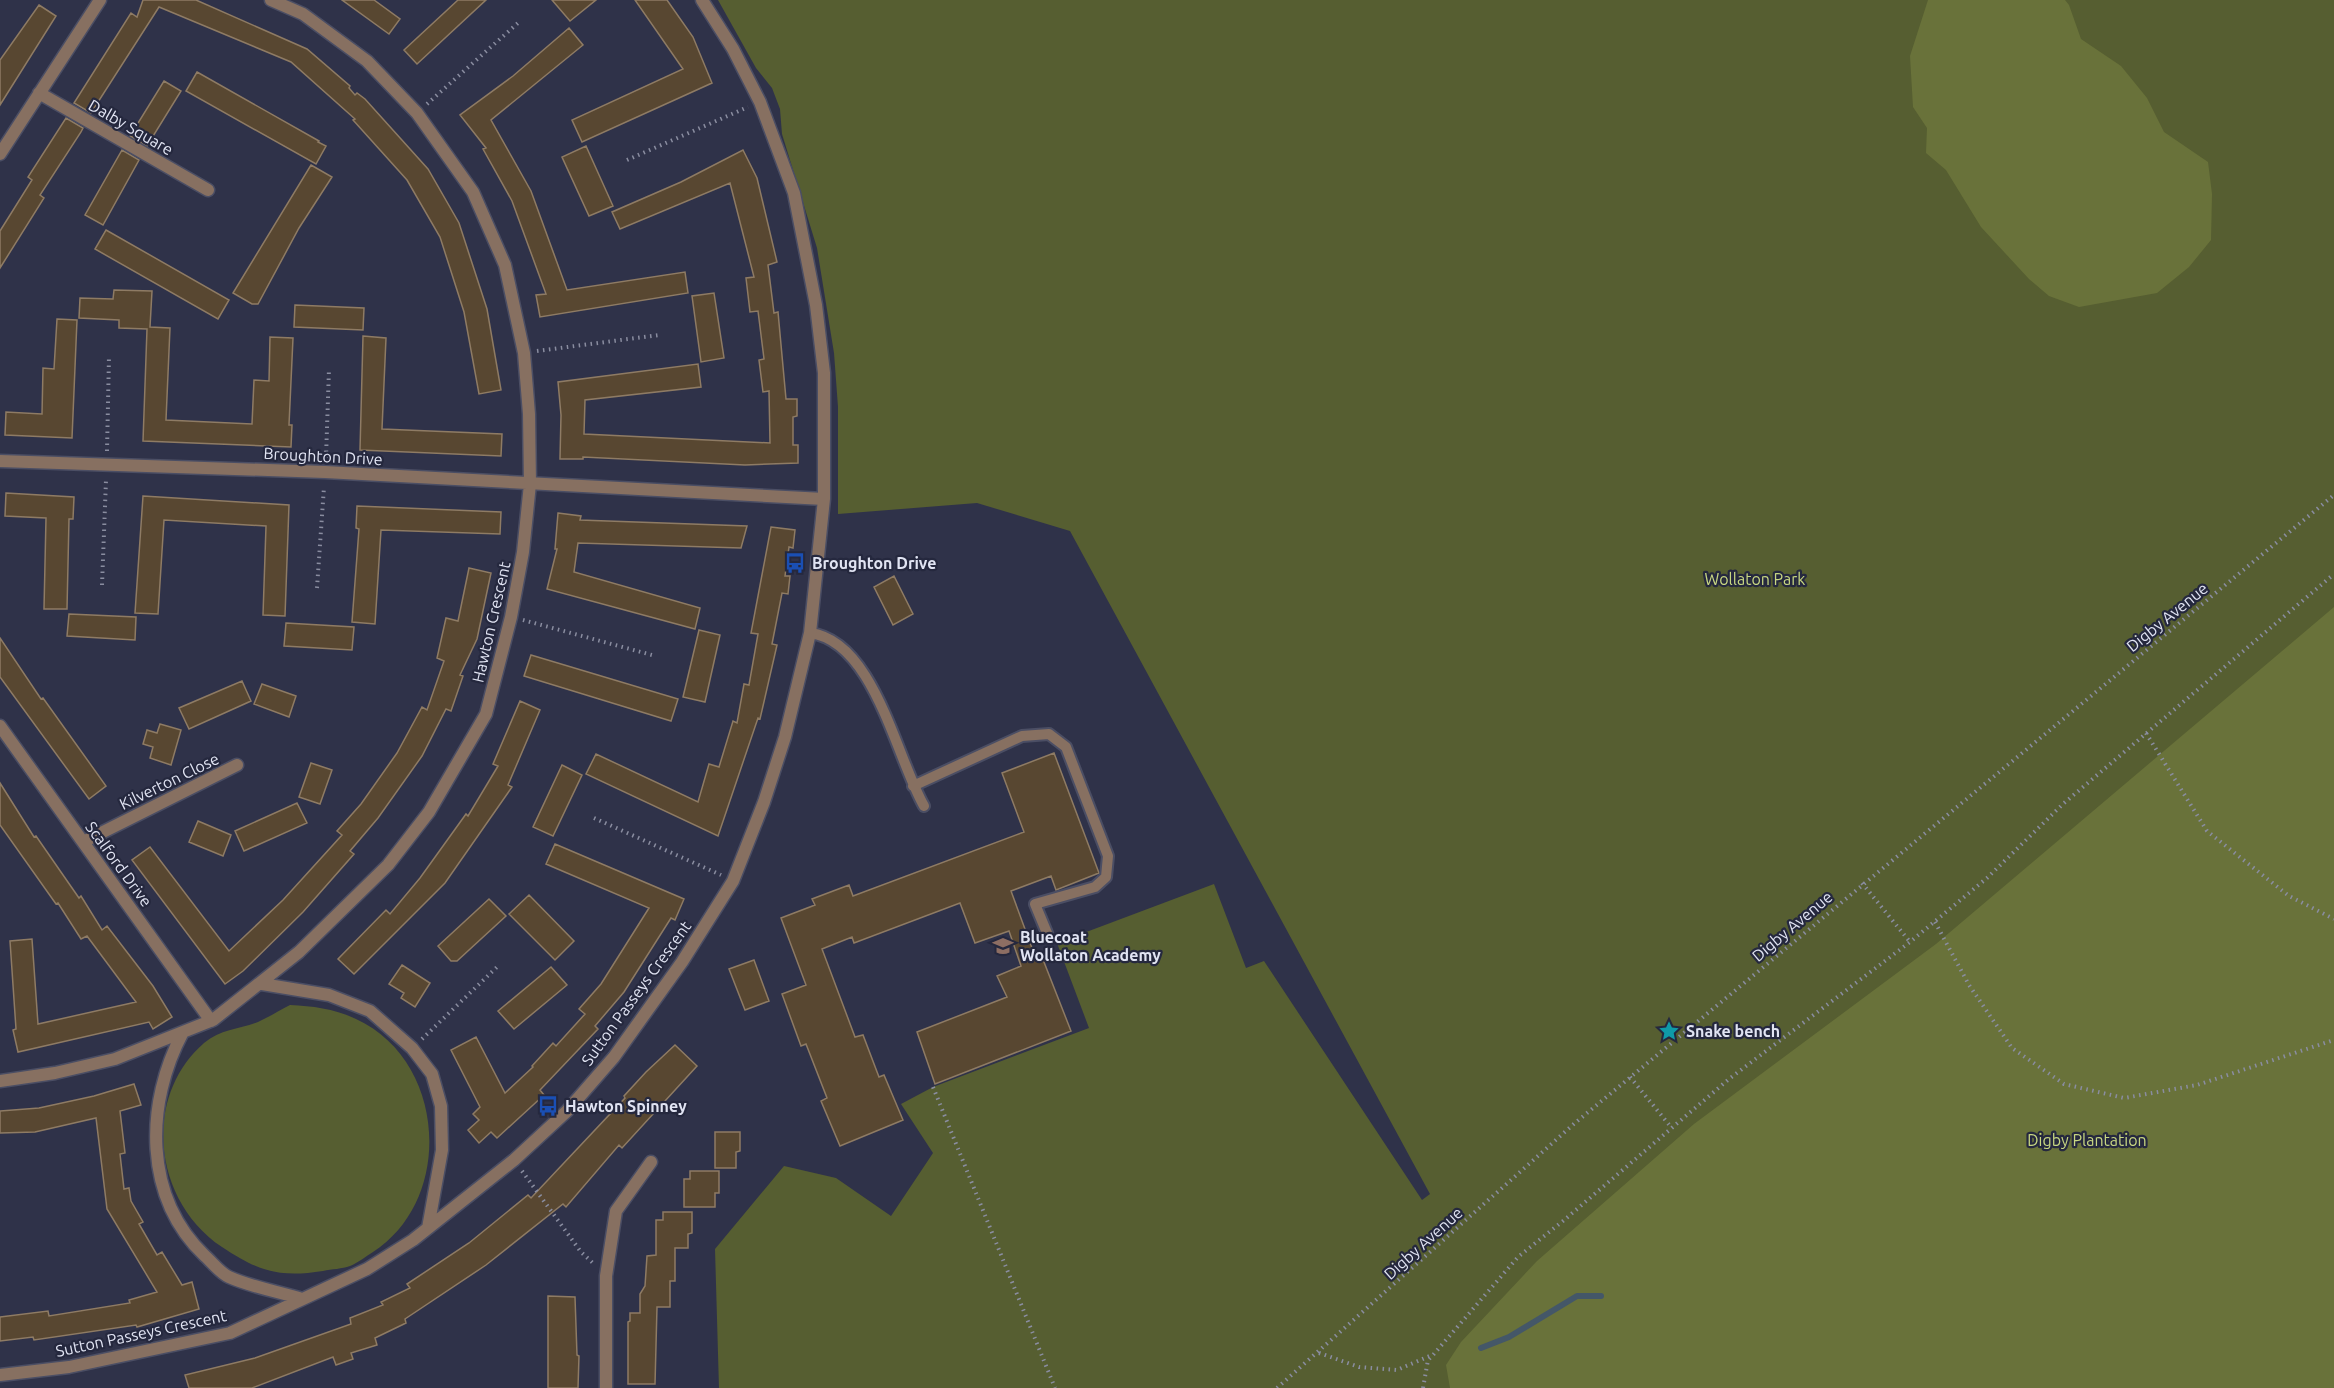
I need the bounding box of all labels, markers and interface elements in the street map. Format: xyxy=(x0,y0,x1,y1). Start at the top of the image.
street label: Dalby Square xyxy=(86,96,176,158)
street label: Broughton Drive xyxy=(263,444,383,468)
bus stop icon: Broughton Drive xyxy=(783,551,807,575)
place label: Broughton Drive xyxy=(812,554,936,572)
street label: Hawton Crescent xyxy=(468,559,514,684)
park label: Wollaton Park xyxy=(1705,570,1805,588)
street label: Digby Avenue xyxy=(2123,579,2211,655)
street label: Kilverton Close xyxy=(116,749,222,813)
street label: Scalford Drive xyxy=(82,818,156,910)
street label: Digby Avenue xyxy=(1748,887,1836,965)
street label: Sutton Passeys Crescent xyxy=(578,917,695,1069)
place label: Bluecoat Wollaton Academy xyxy=(1020,928,1161,964)
school or university icon: Bluecoat Wollaton Academy xyxy=(991,934,1015,958)
place icon: Snake bench xyxy=(1657,1019,1681,1043)
place label: Snake bench xyxy=(1686,1022,1780,1040)
bus stop icon: Hawton Spinney xyxy=(536,1094,560,1118)
place label: Hawton Spinney xyxy=(565,1097,687,1115)
park label: Digby Plantation xyxy=(2027,1131,2147,1149)
street label: Digby Avenue xyxy=(1380,1203,1466,1283)
street label: Sutton Passeys Crescent xyxy=(54,1306,229,1360)

